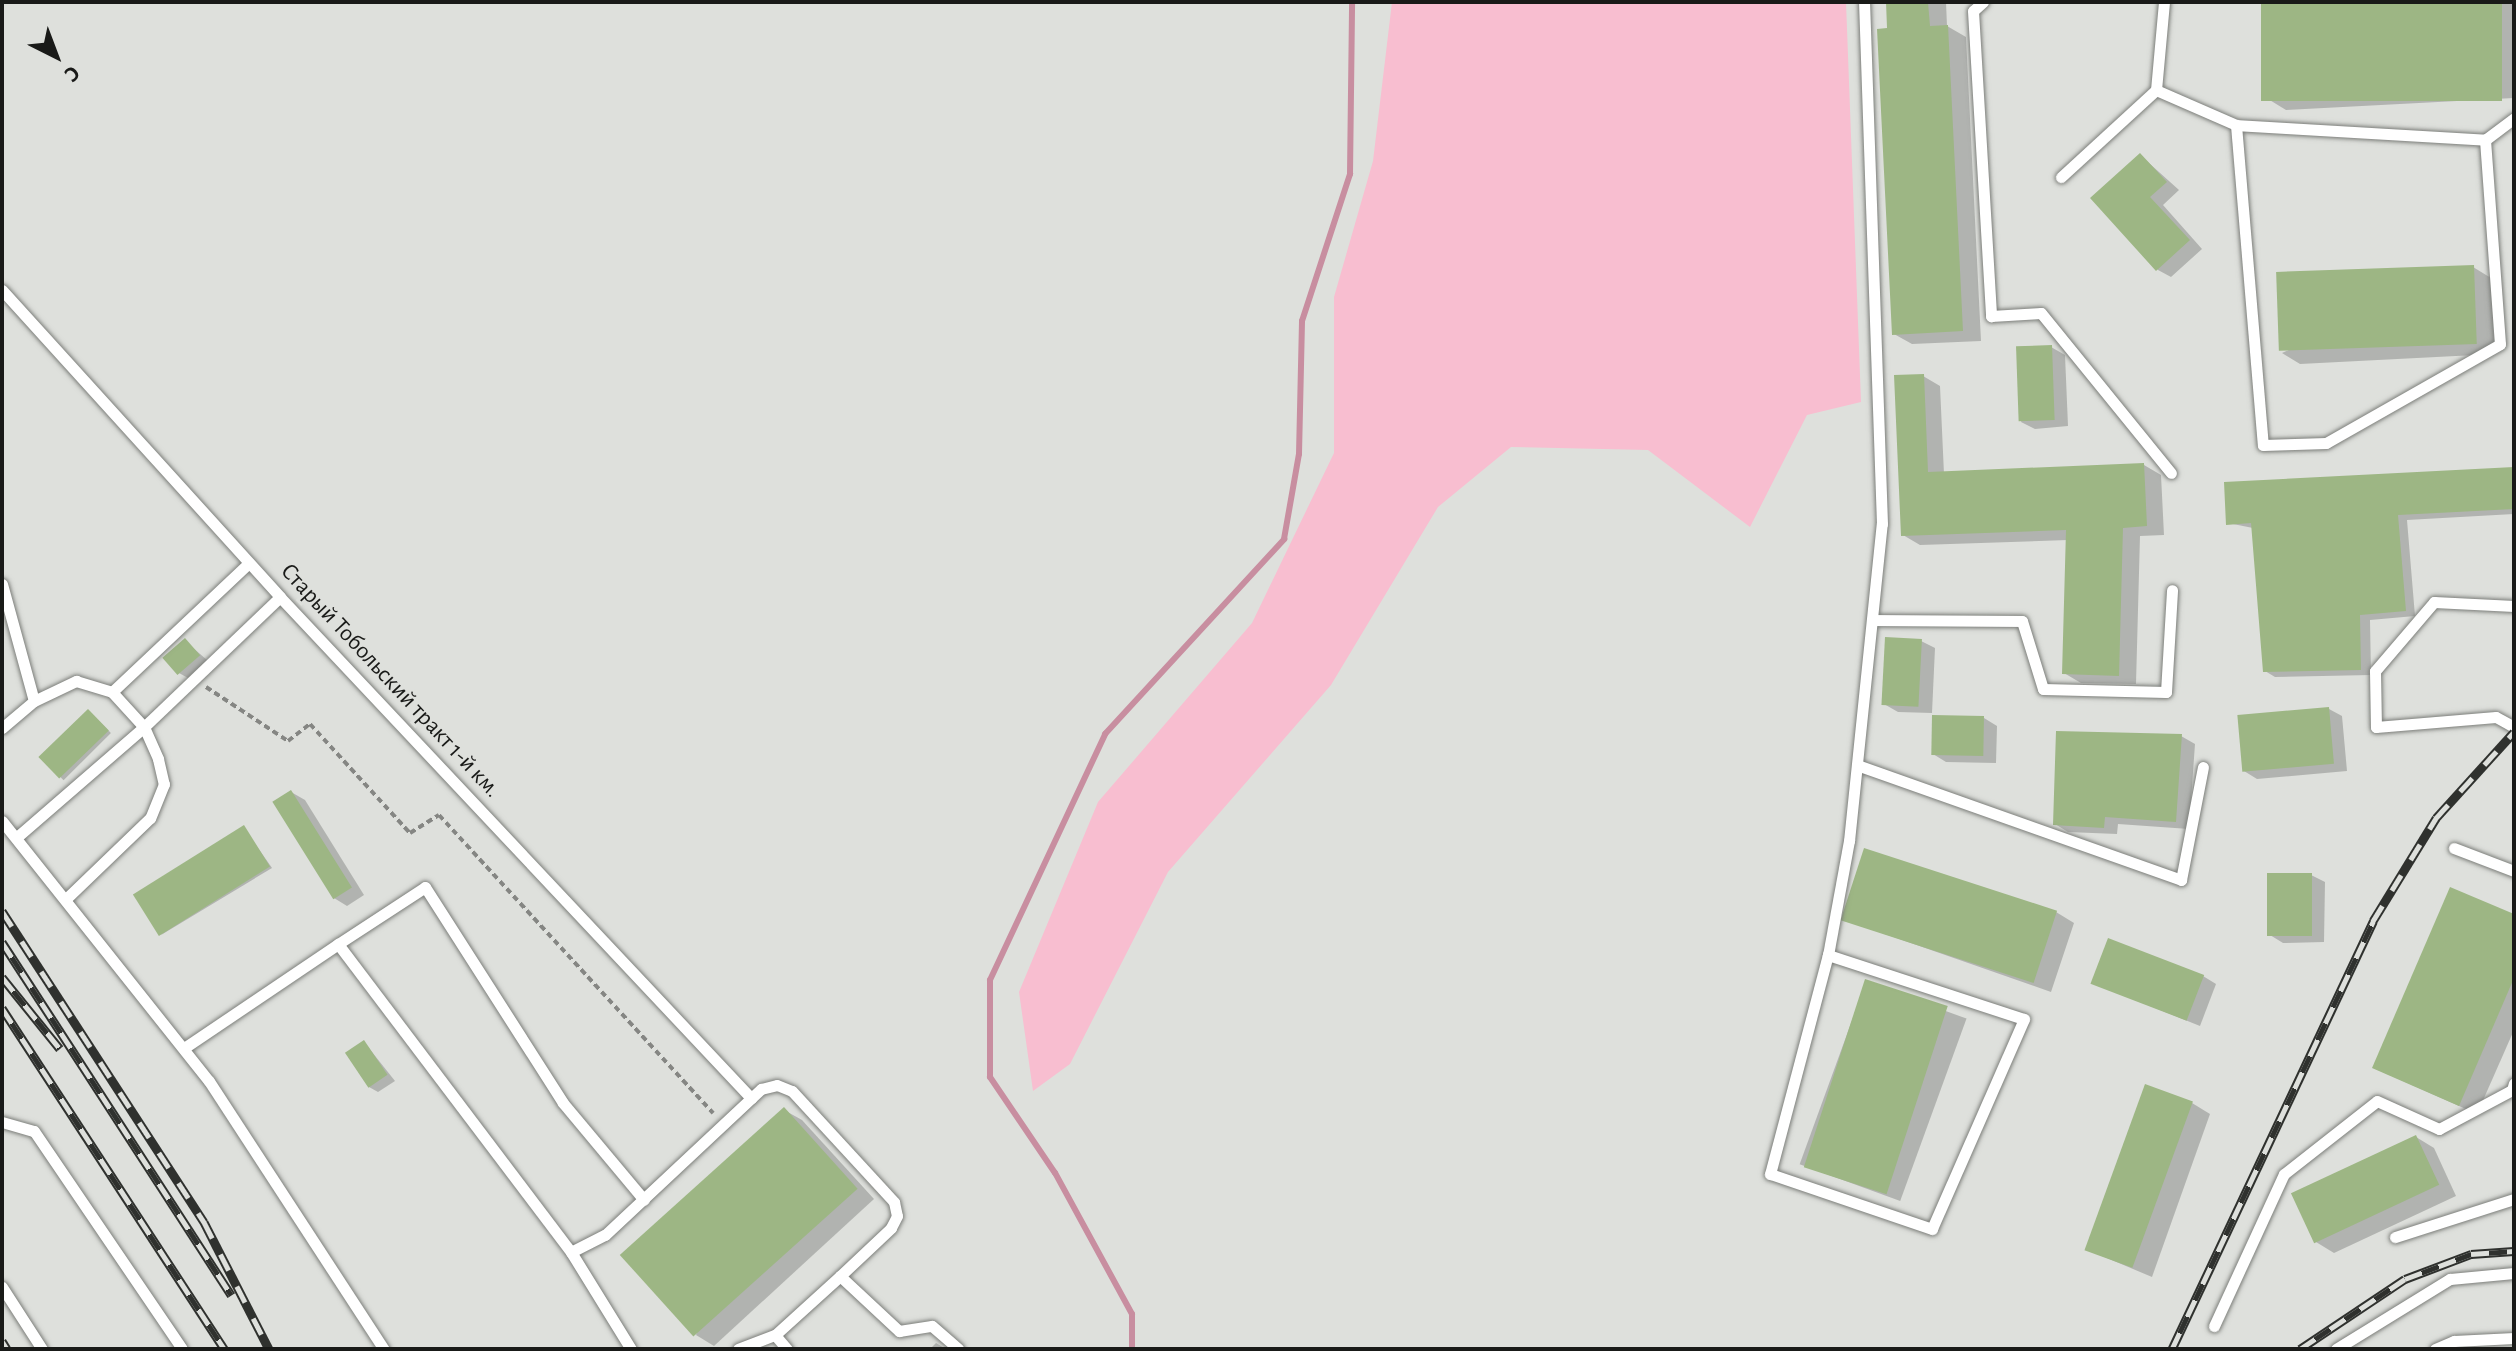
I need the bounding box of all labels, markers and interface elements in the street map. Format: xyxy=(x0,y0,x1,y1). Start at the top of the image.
north arrow xyxy=(16,16,96,96)
text: С xyxy=(60,62,84,86)
street label: Старый Тобольский тракт 1-й км. xyxy=(274,558,506,804)

